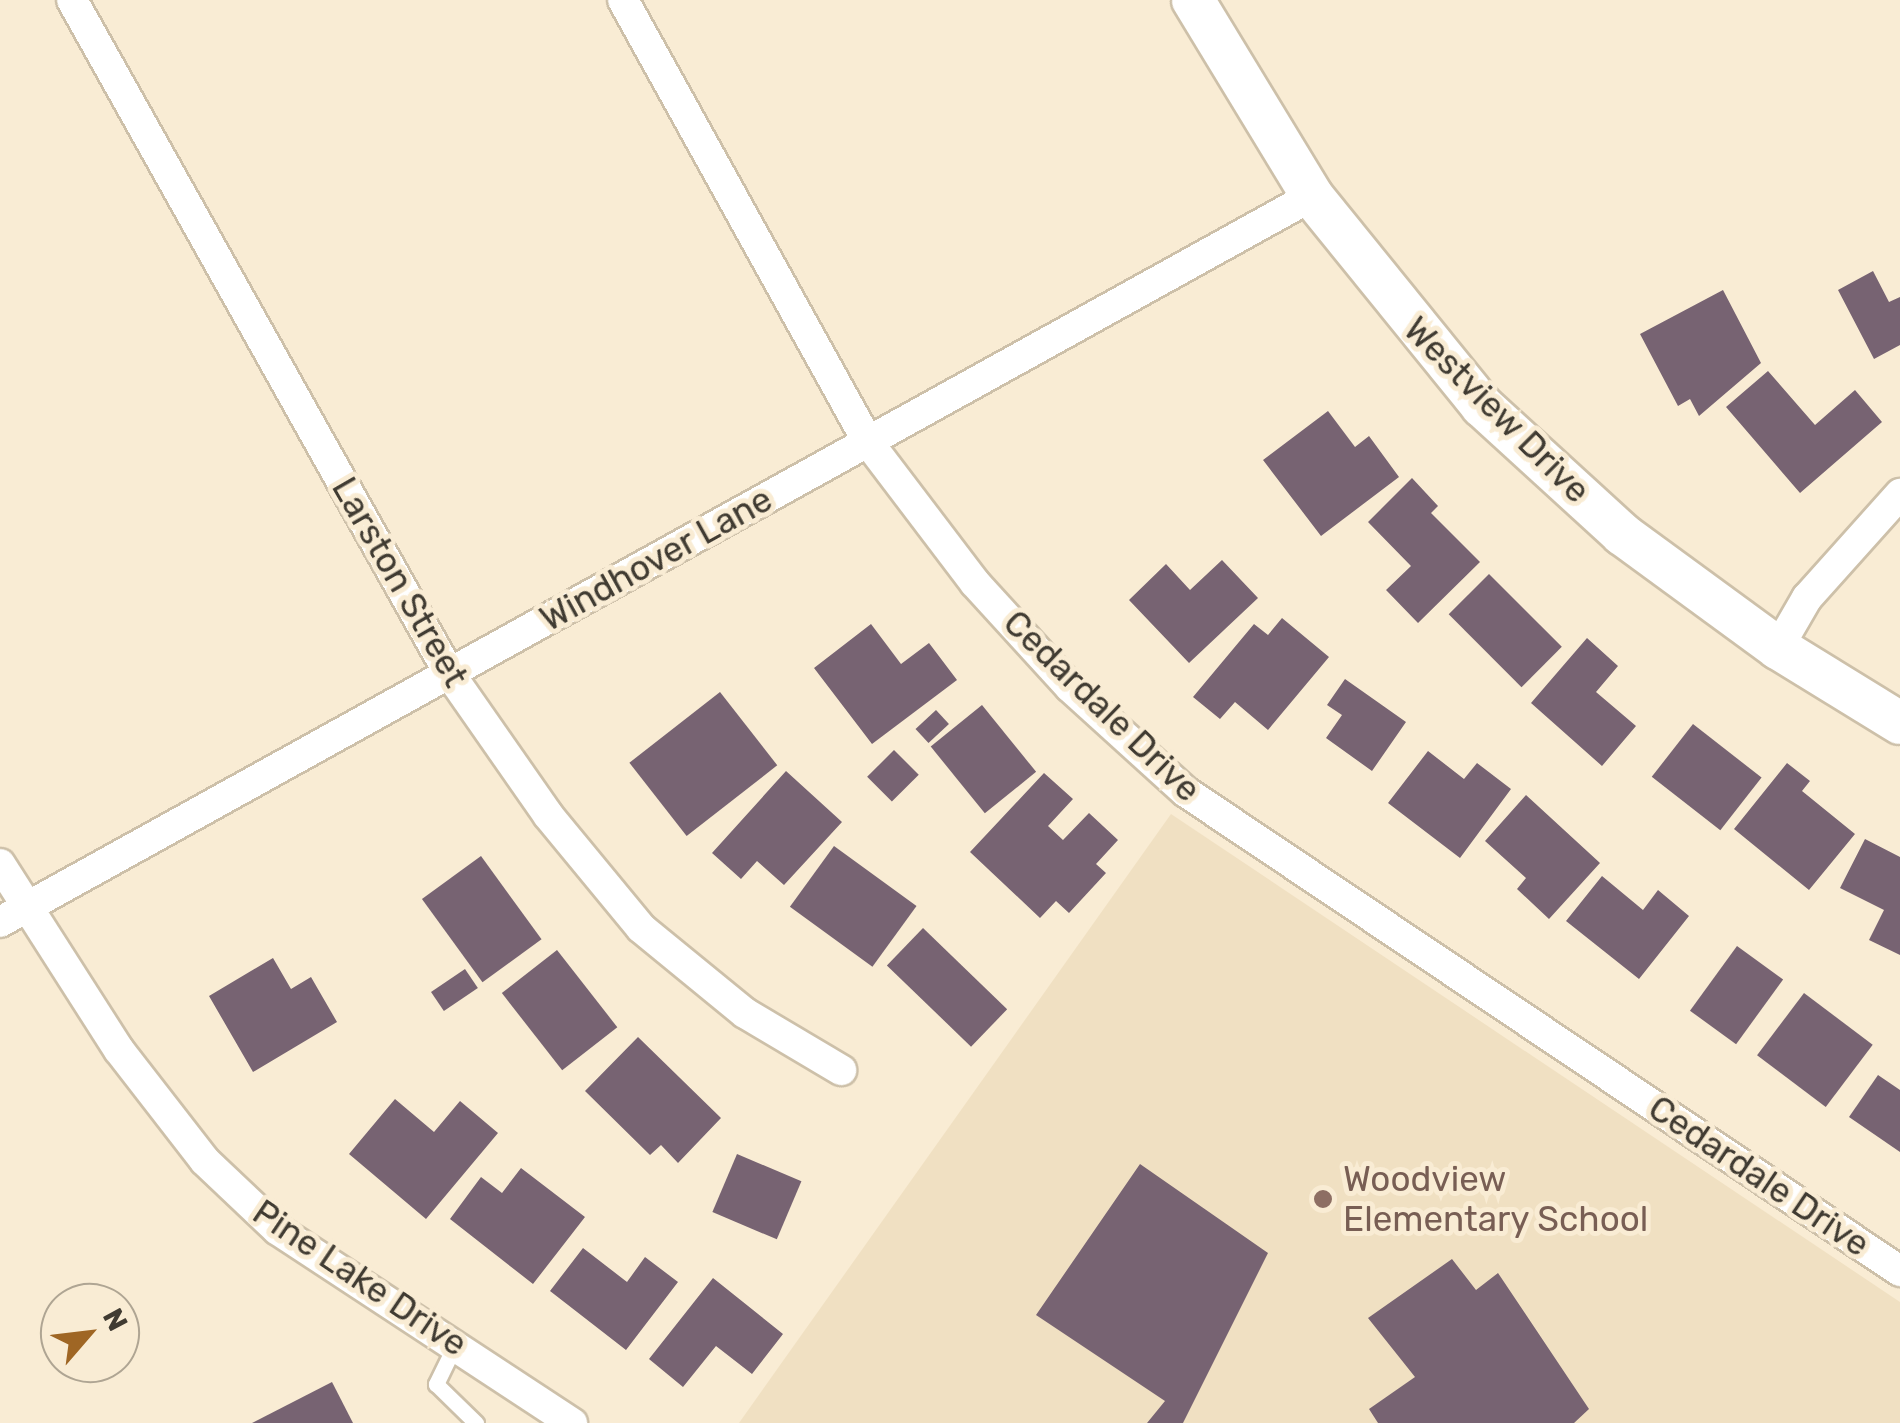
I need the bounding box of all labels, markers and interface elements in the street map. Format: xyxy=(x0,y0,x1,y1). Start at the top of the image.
street label: Westview Drive xyxy=(1395,308,1599,512)
street label: Larston Street xyxy=(323,470,477,694)
street label: Windhover Lane xyxy=(532,478,780,640)
street label: Cedardale Drive xyxy=(995,602,1209,810)
street label: Cedardale Drive xyxy=(1641,1087,1877,1265)
place label: Woodview Elementary School xyxy=(1343,1158,1649,1240)
marker: Woodview Elementary School xyxy=(1312,1188,1334,1210)
street label: Pine Lake Drive xyxy=(245,1191,475,1365)
north arrow xyxy=(40,1283,140,1383)
text: N xyxy=(96,1303,134,1336)

